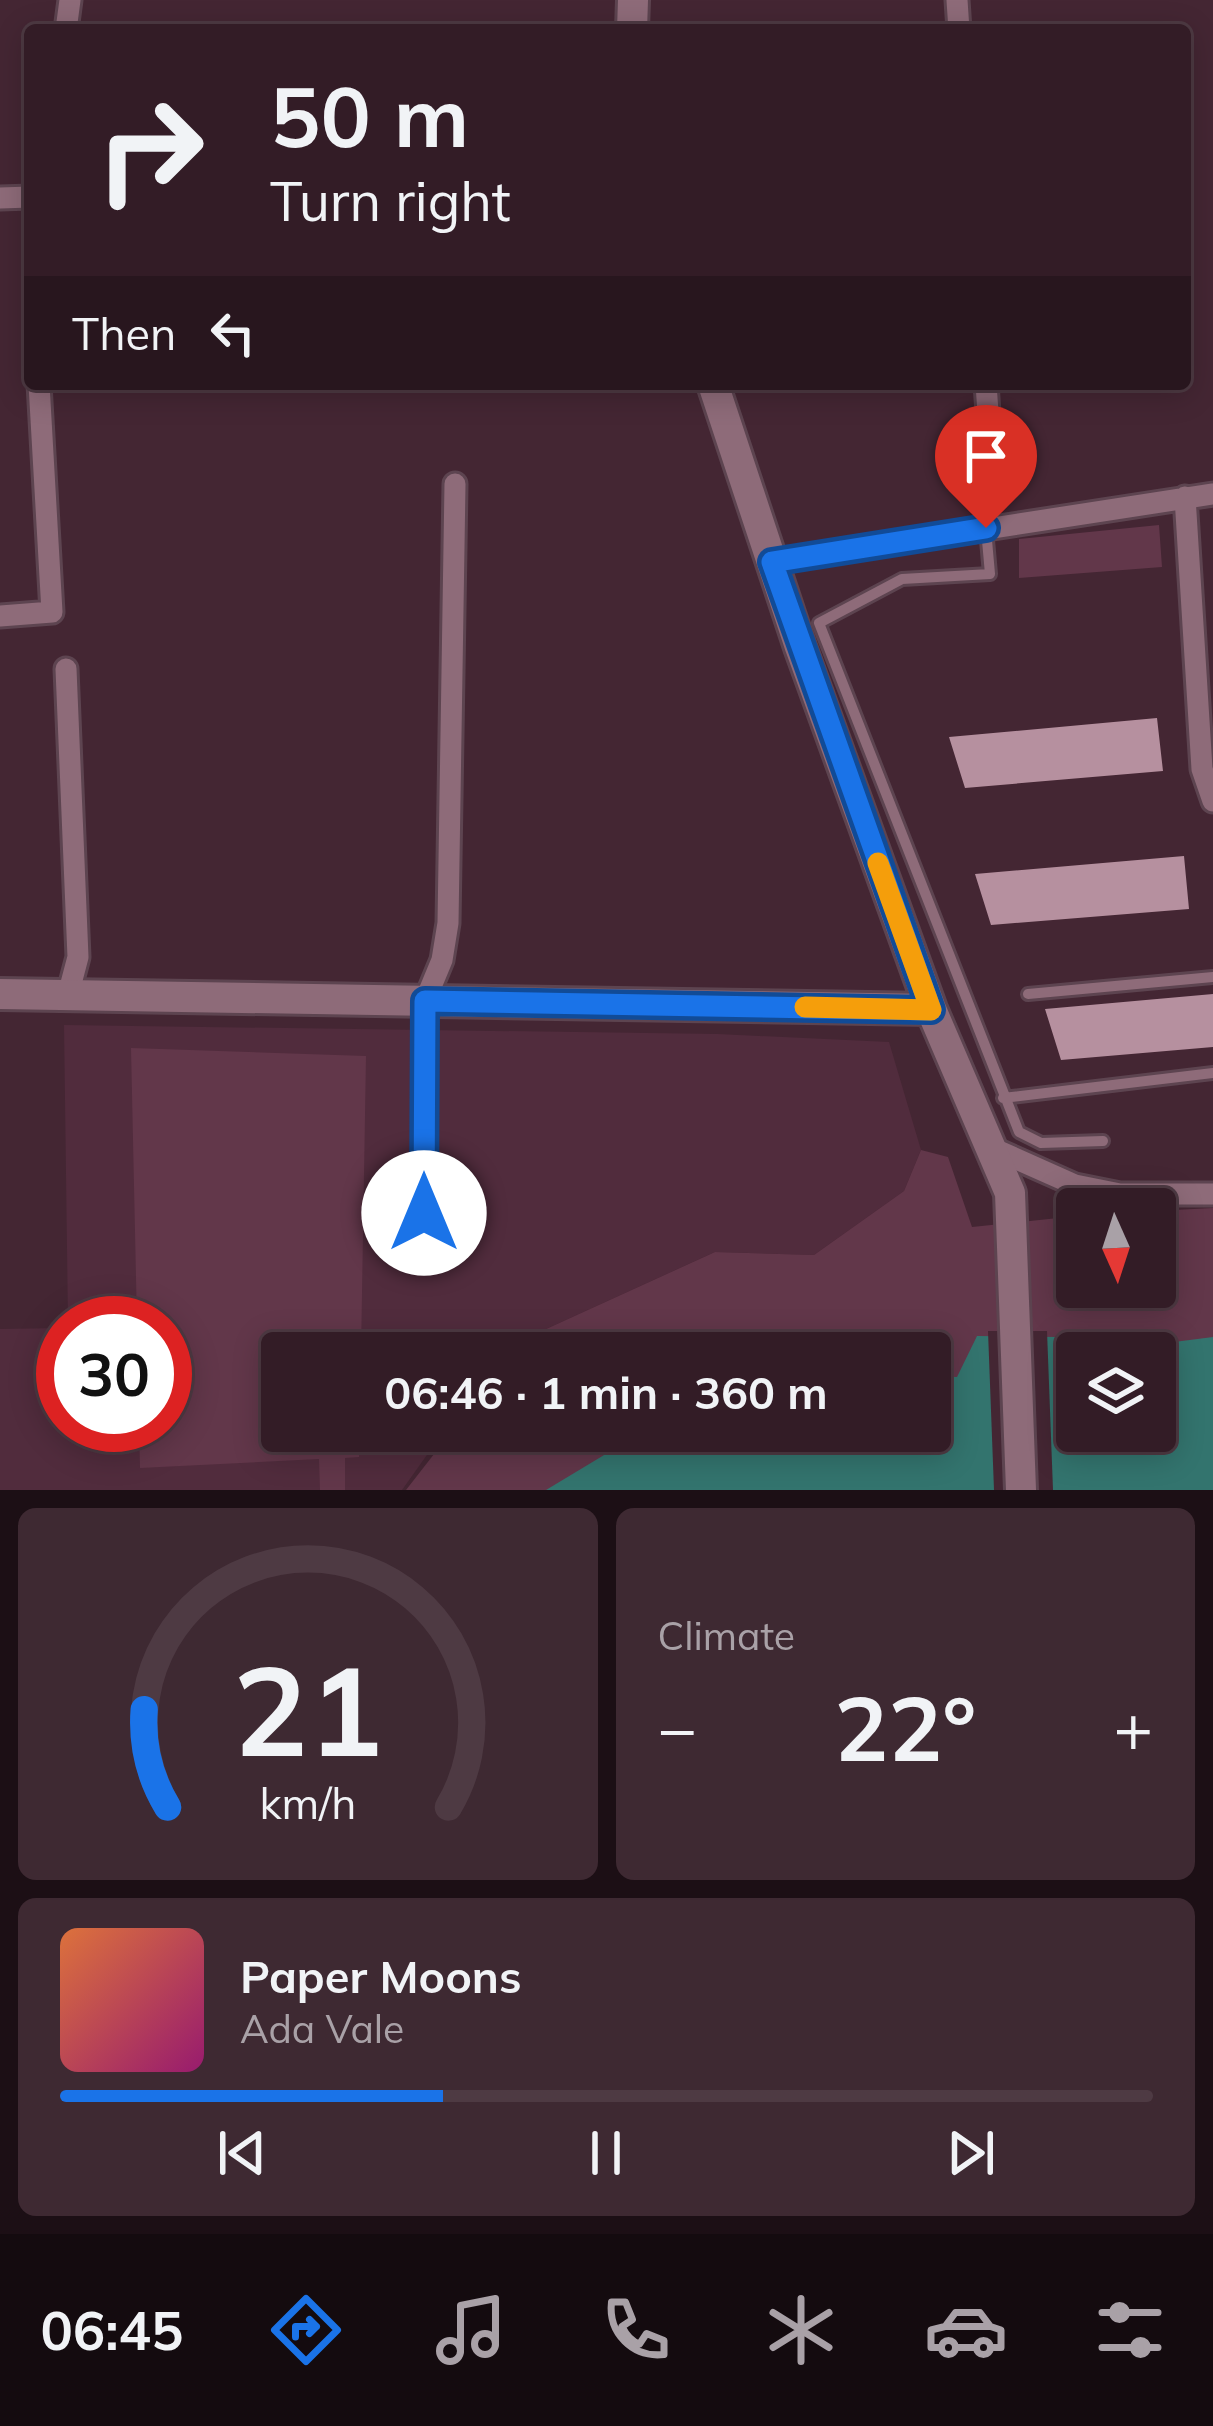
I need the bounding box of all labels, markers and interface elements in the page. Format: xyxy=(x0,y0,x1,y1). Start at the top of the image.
text: 50 m xyxy=(270,63,469,168)
icon: right xyxy=(72,72,228,228)
text: Turn right xyxy=(270,167,511,235)
icon: left xyxy=(200,300,266,366)
text: Then xyxy=(72,305,176,361)
pin xyxy=(935,405,1037,528)
icon: arrive xyxy=(953,423,1019,489)
position arrow xyxy=(361,1150,487,1276)
north arrow xyxy=(1056,1188,1176,1308)
map controls xyxy=(1056,1188,1176,1452)
speed limit sign: 30 xyxy=(36,1296,192,1452)
button: layers xyxy=(1056,1332,1176,1452)
text: 06:46 · 1 min · 360 m xyxy=(384,1364,828,1420)
text: Climate xyxy=(658,1611,795,1660)
text: 21 xyxy=(233,1631,383,1787)
text: 22° xyxy=(834,1671,976,1784)
text: − xyxy=(658,1686,697,1769)
text: + xyxy=(1113,1686,1153,1769)
text: km/h xyxy=(259,1776,356,1830)
text: Paper Moons xyxy=(240,1948,522,2004)
text: Ada Vale xyxy=(240,2004,404,2053)
icon: previous xyxy=(209,2120,275,2186)
icon: pause xyxy=(573,2120,639,2186)
icon: next xyxy=(938,2120,1004,2186)
icon: directions xyxy=(264,2288,348,2372)
icon: music xyxy=(429,2288,513,2372)
icon: phone xyxy=(594,2288,678,2372)
icon: climate xyxy=(759,2288,843,2372)
icon: car xyxy=(924,2288,1008,2372)
icon: filters xyxy=(1088,2288,1172,2372)
text: 06:45 xyxy=(40,2296,183,2364)

